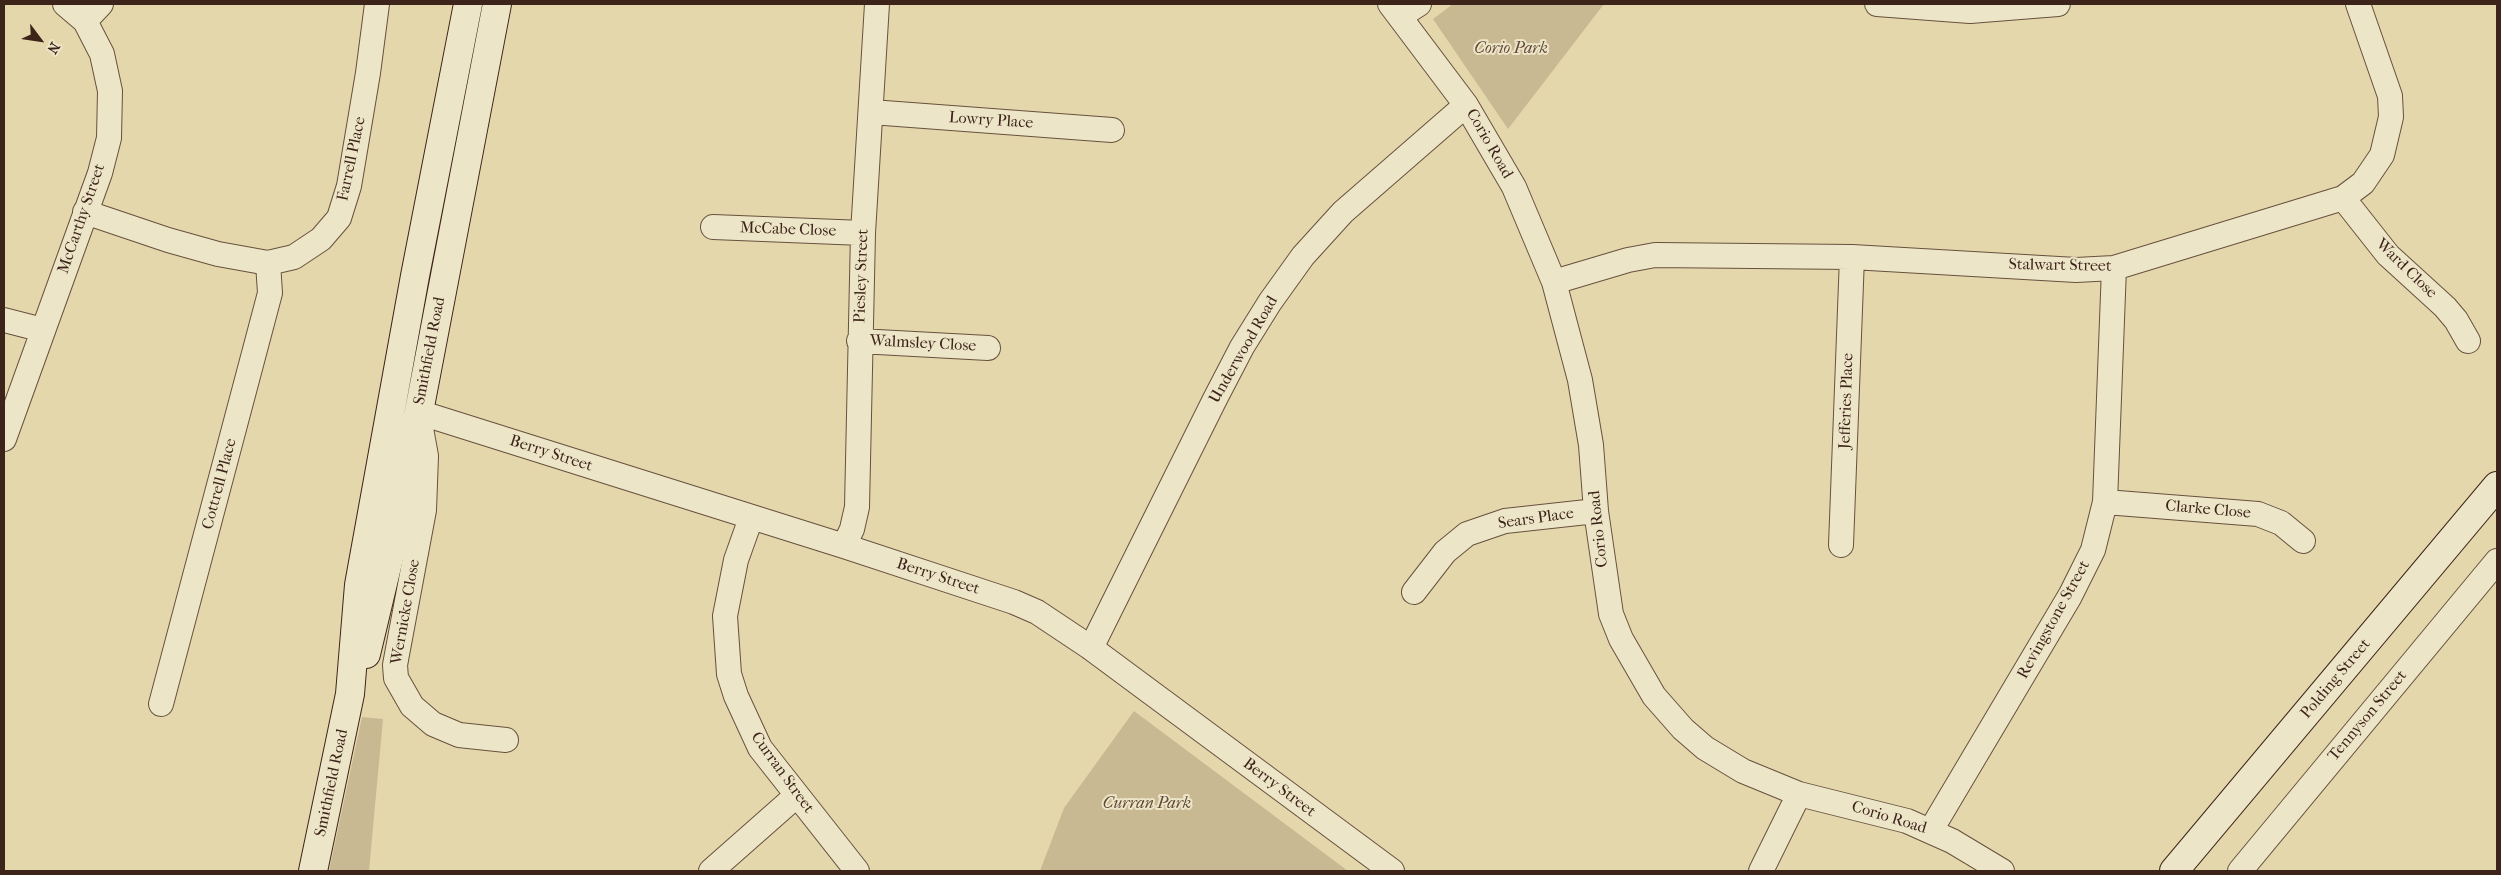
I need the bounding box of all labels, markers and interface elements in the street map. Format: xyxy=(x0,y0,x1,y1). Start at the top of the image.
north arrow xyxy=(15,15,65,65)
text: N xyxy=(43,39,63,57)
park label: Corio Park xyxy=(1474,39,1548,59)
street label: Corio Road xyxy=(1461,106,1517,182)
street label: Lowry Place xyxy=(948,108,1034,134)
street label: Farrell Place xyxy=(334,115,370,203)
street label: McCarthy Street xyxy=(54,162,110,276)
street label: McCabe Close xyxy=(739,219,837,241)
street label: Piesley Street xyxy=(851,229,873,323)
street label: Ward Close xyxy=(2371,235,2441,303)
street label: Stalwart Street xyxy=(2008,256,2112,276)
street label: Underwood Road xyxy=(1205,293,1283,407)
street label: Smithfield Road xyxy=(410,295,450,407)
street label: Walmsley Close xyxy=(869,332,977,356)
street label: Jefferies Place xyxy=(1836,353,1858,449)
street label: Berry Street xyxy=(507,432,595,476)
street label: Cottrell Place xyxy=(199,436,241,532)
street label: Corio Road xyxy=(1585,490,1613,568)
street label: Clarke Close xyxy=(2165,497,2251,523)
street label: Sears Place xyxy=(1497,504,1575,534)
street label: Berry Street xyxy=(894,555,982,599)
street label: Wernicke Close xyxy=(387,558,425,666)
street label: Revingstone Street xyxy=(2014,558,2094,682)
street label: Polding Street xyxy=(2297,635,2375,723)
street label: Tennyson Street xyxy=(2324,667,2412,765)
street label: Smithfield Road xyxy=(311,727,353,839)
street label: Curran Street xyxy=(746,729,818,817)
street label: Berry Street xyxy=(1239,754,1319,822)
park label: Curran Park xyxy=(1103,794,1191,814)
street label: Corio Road xyxy=(1849,798,1929,838)

